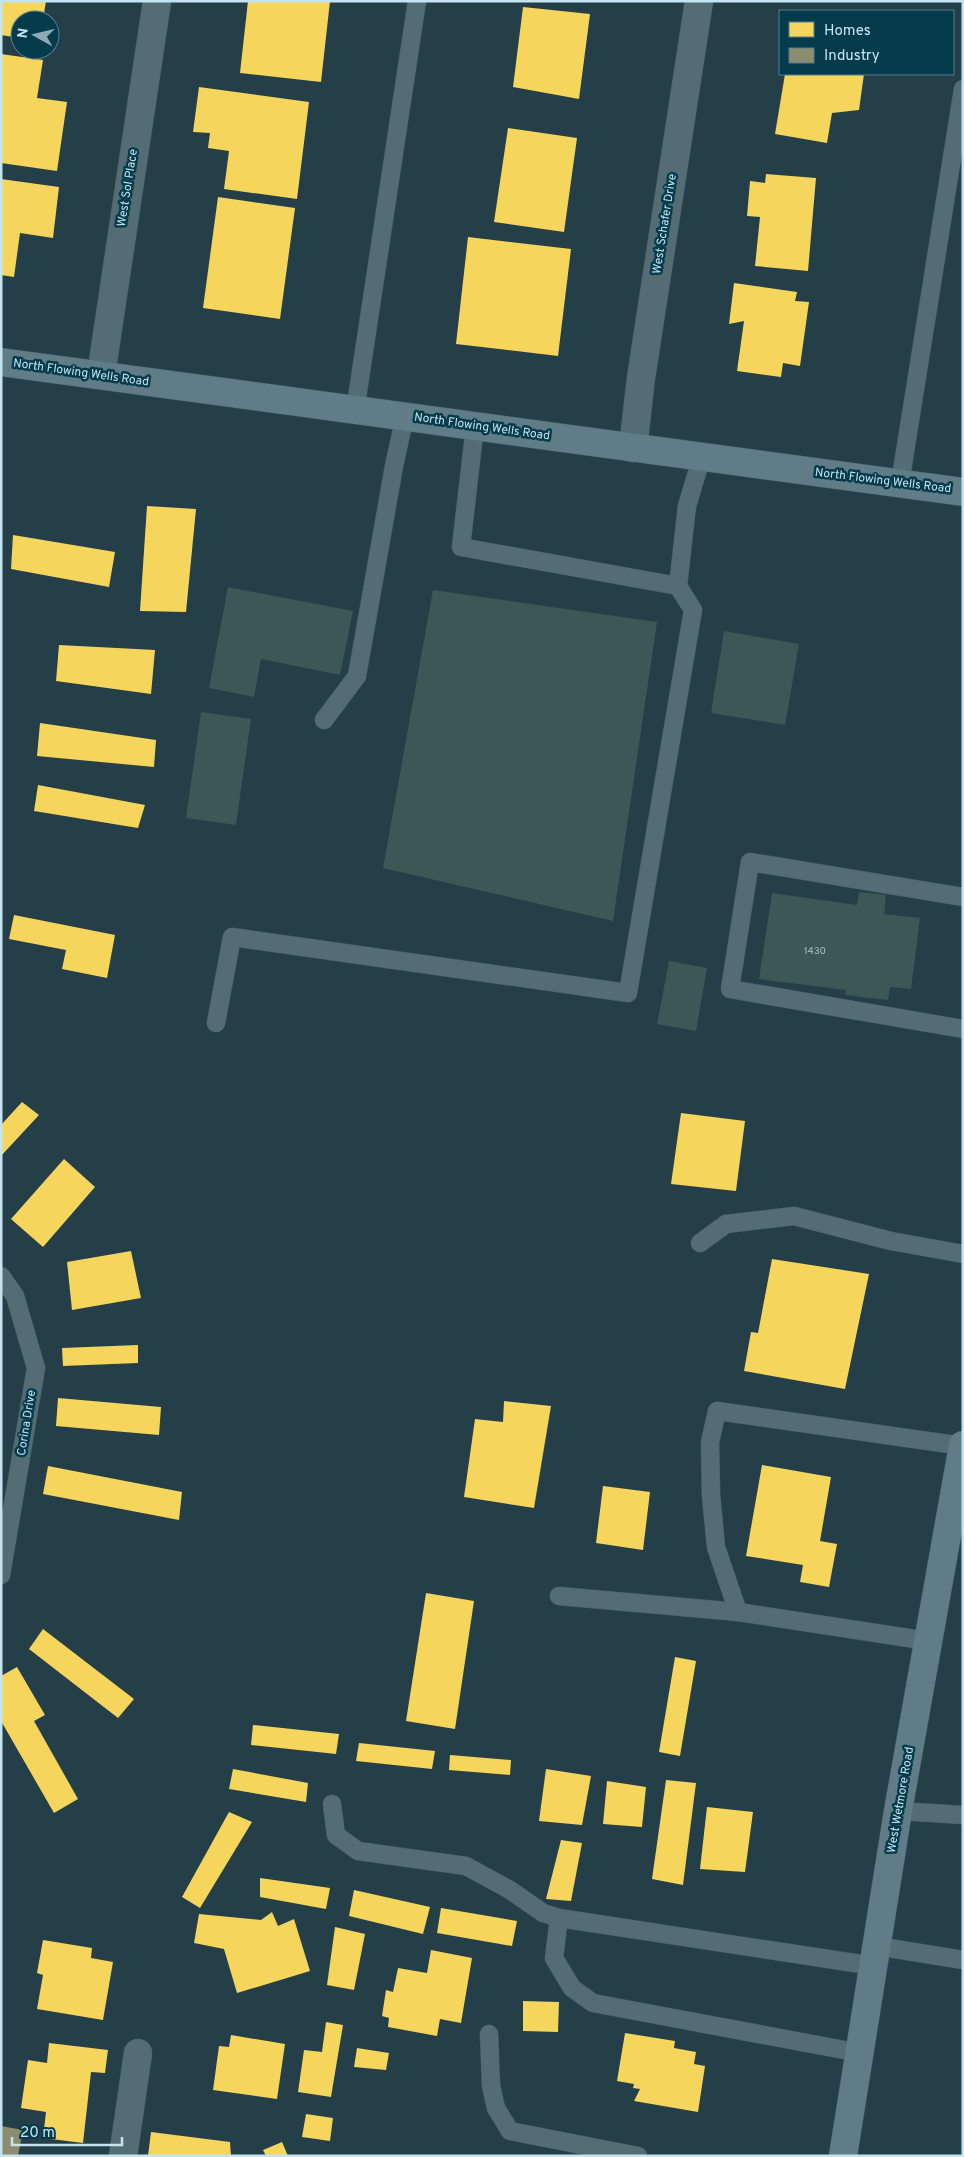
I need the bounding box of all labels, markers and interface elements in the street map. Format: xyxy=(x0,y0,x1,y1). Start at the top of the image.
north arrow xyxy=(10,10,60,60)
legend xyxy=(779,10,954,75)
text: Homes xyxy=(824,22,871,41)
text: N xyxy=(14,27,33,40)
text: Industry xyxy=(824,47,880,66)
street label: West Sol Place xyxy=(114,148,142,228)
street label: West Schafer Drive xyxy=(649,173,681,275)
street label: North Flowing Wells Road xyxy=(12,356,150,390)
street label: North Flowing Wells Road xyxy=(413,410,551,444)
street label: North Flowing Wells Road xyxy=(814,465,952,497)
house number: 1430 xyxy=(804,945,826,958)
street label: Corina Drive xyxy=(14,1389,40,1457)
street label: West Wetmore Road xyxy=(884,1746,918,1854)
scale bar xyxy=(12,2114,122,2146)
text: 20 m xyxy=(20,2124,55,2143)

